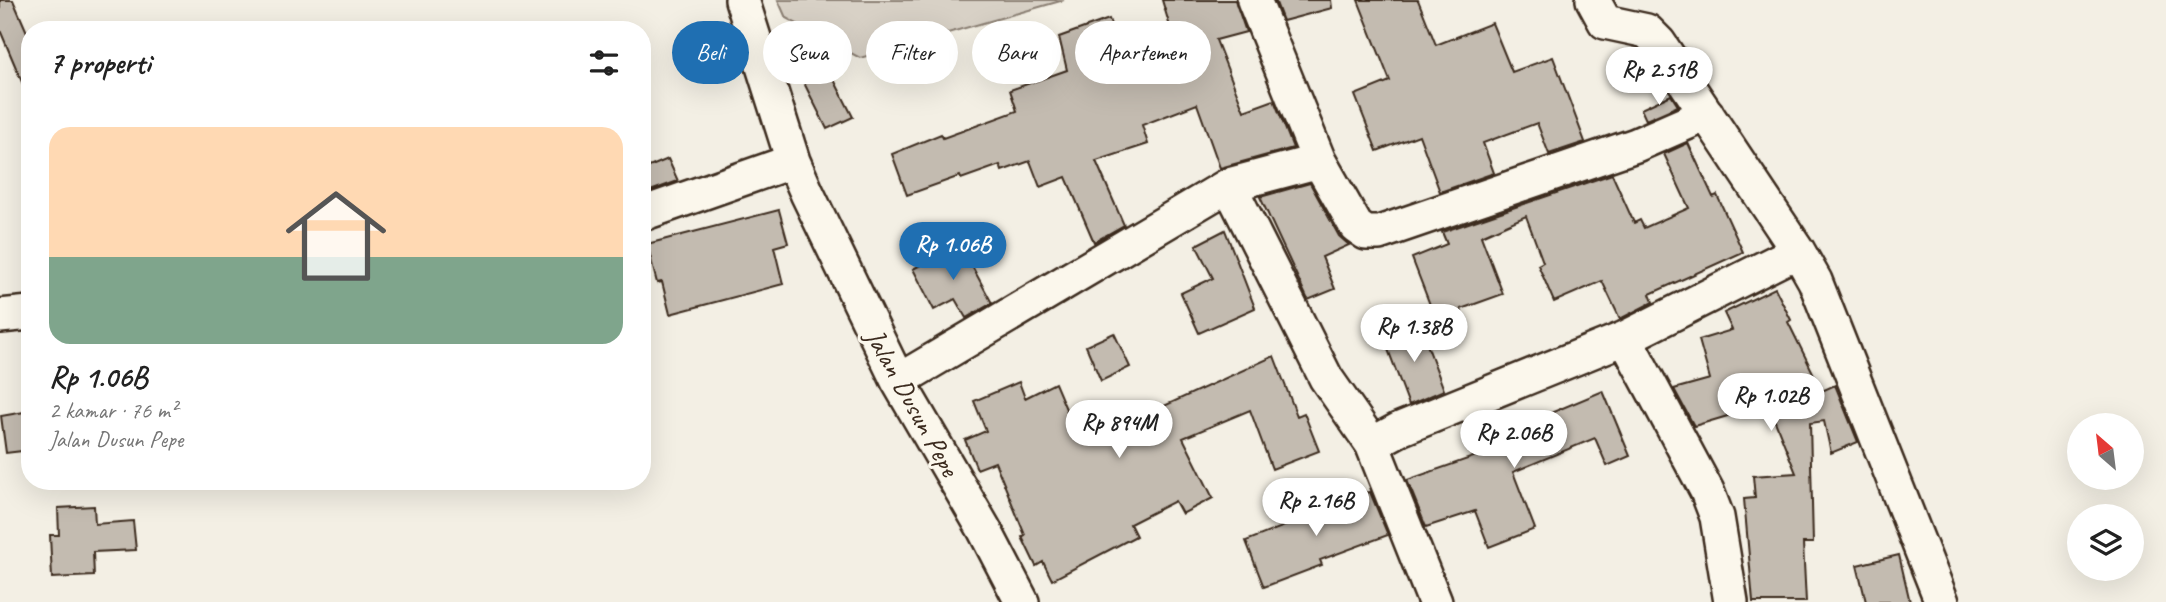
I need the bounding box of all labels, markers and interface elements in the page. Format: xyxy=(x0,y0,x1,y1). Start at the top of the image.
chip: Beli xyxy=(672,21,749,84)
chip: Sewa xyxy=(763,21,852,84)
chip: Filter xyxy=(866,21,958,84)
chip: Baru xyxy=(972,21,1061,84)
chip: Apartemen xyxy=(1075,21,1211,84)
text: 7 properti xyxy=(49,44,151,82)
icon: filters xyxy=(585,44,623,82)
pin: Rp 2.51B xyxy=(1587,48,1731,107)
text: Rp 2.51B xyxy=(1622,55,1696,84)
icon: home xyxy=(273,173,399,299)
pin: Rp 1.06B xyxy=(881,222,1025,282)
text: Rp 1.06B xyxy=(915,230,991,259)
pin: Rp 1.38B xyxy=(1342,304,1486,364)
text: Rp 1.38B xyxy=(1377,312,1451,341)
street label: Jalan Dusun Pepe xyxy=(857,321,968,484)
text: Rp 1.06B xyxy=(49,358,147,396)
pin: Rp 1.02B xyxy=(1699,374,1843,433)
text: Rp 1.02B xyxy=(1734,381,1808,410)
text: 2 kamar · 76 m² xyxy=(49,396,177,425)
pin: Rp 894M xyxy=(1054,400,1184,460)
text: Rp 894M xyxy=(1082,408,1156,437)
pin: Rp 2.06B xyxy=(1442,410,1586,470)
north arrow xyxy=(2067,413,2144,490)
map controls xyxy=(2067,413,2144,581)
text: Rp 2.06B xyxy=(1476,418,1552,447)
text: Jalan Dusun Pepe xyxy=(49,425,183,454)
pin: Rp 2.16B xyxy=(1244,478,1388,538)
text: Rp 2.16B xyxy=(1278,486,1354,515)
button: layers xyxy=(2067,504,2144,581)

